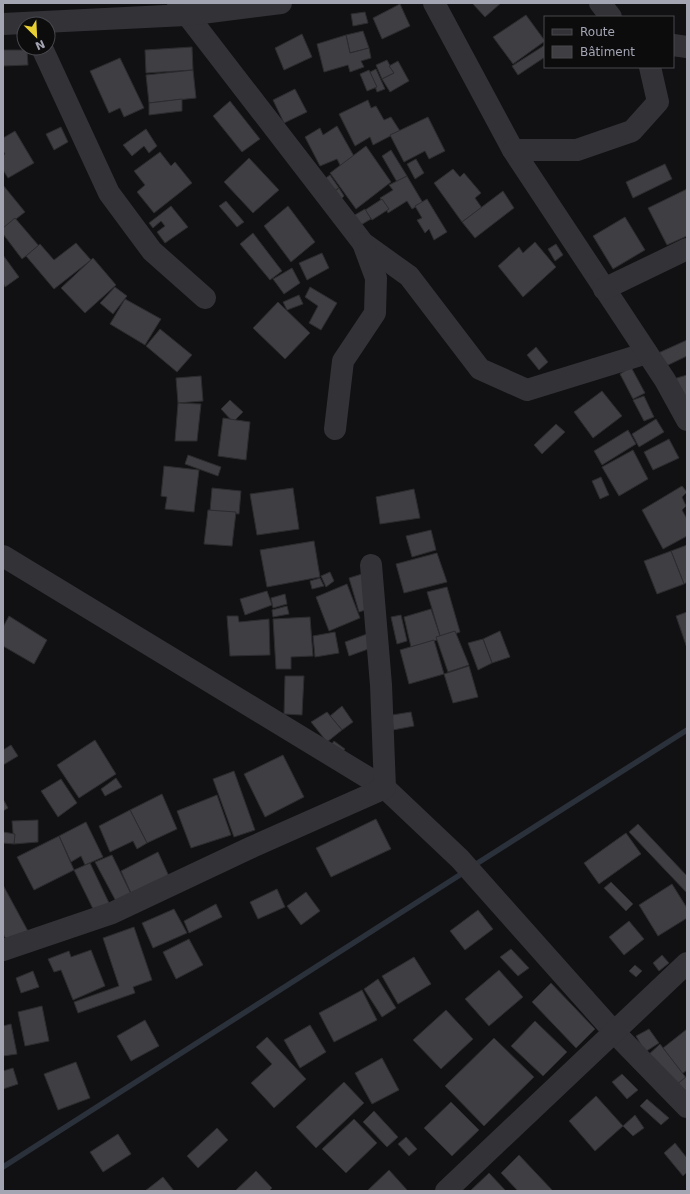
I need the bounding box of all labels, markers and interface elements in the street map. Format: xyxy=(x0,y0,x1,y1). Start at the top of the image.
north arrow xyxy=(16,16,56,56)
legend xyxy=(544,16,674,68)
text: Route xyxy=(580,25,615,39)
text: N xyxy=(33,37,47,52)
text: Bâtiment xyxy=(580,45,635,59)

